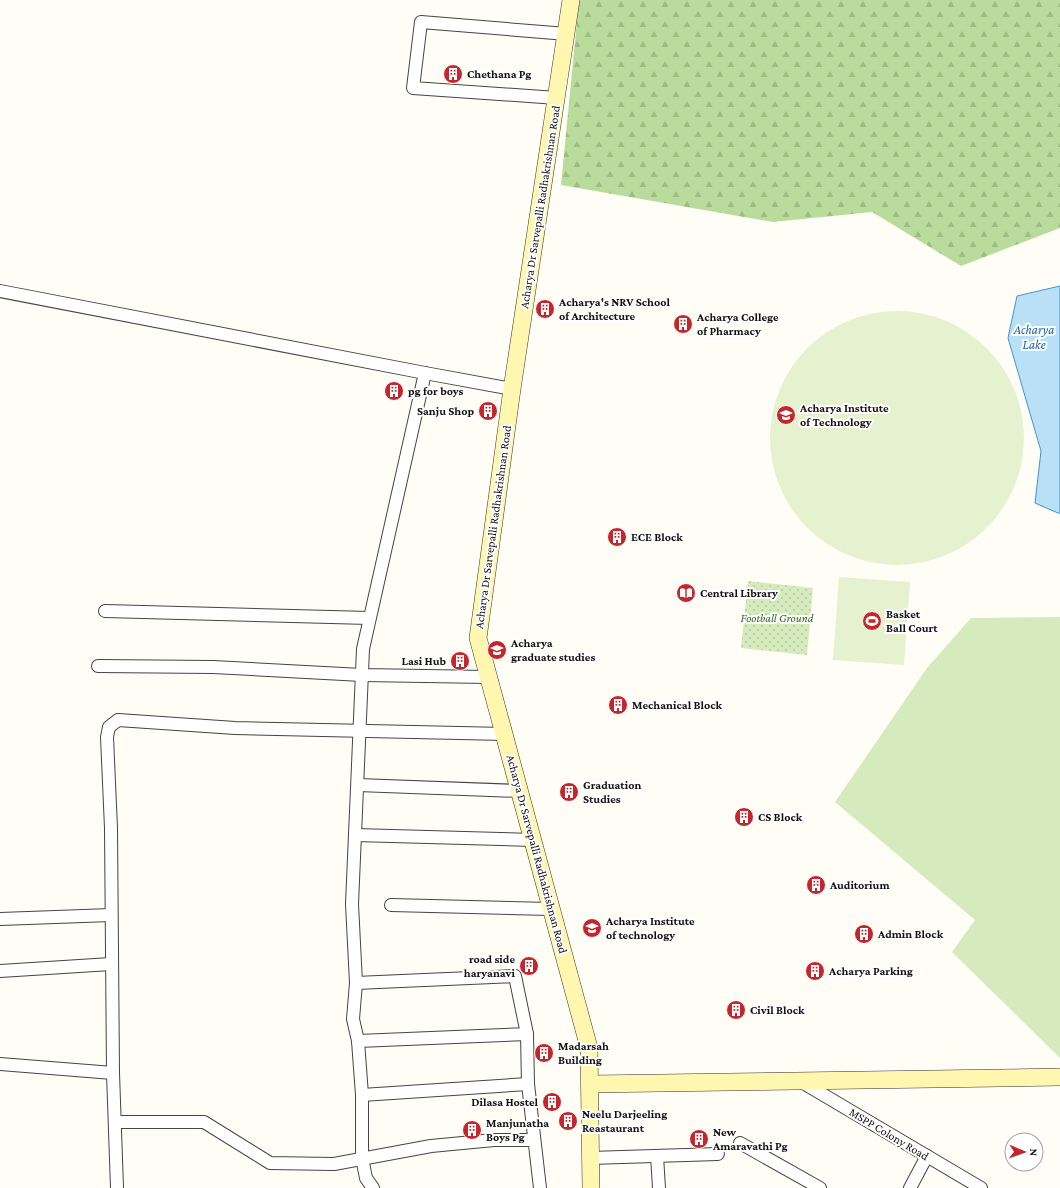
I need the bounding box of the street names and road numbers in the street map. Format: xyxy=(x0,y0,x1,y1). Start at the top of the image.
street label: Acharya Dr Sarvepalli Radhakrishnan Road xyxy=(517,104,563,309)
street label: Acharya Dr Sarvepalli Radhakrishnan Road xyxy=(472,424,514,630)
street label: Acharya Dr Sarvepalli Radhakrishnan Road xyxy=(504,753,570,956)
street label: MSPP Colony Road xyxy=(847,1105,932,1164)

